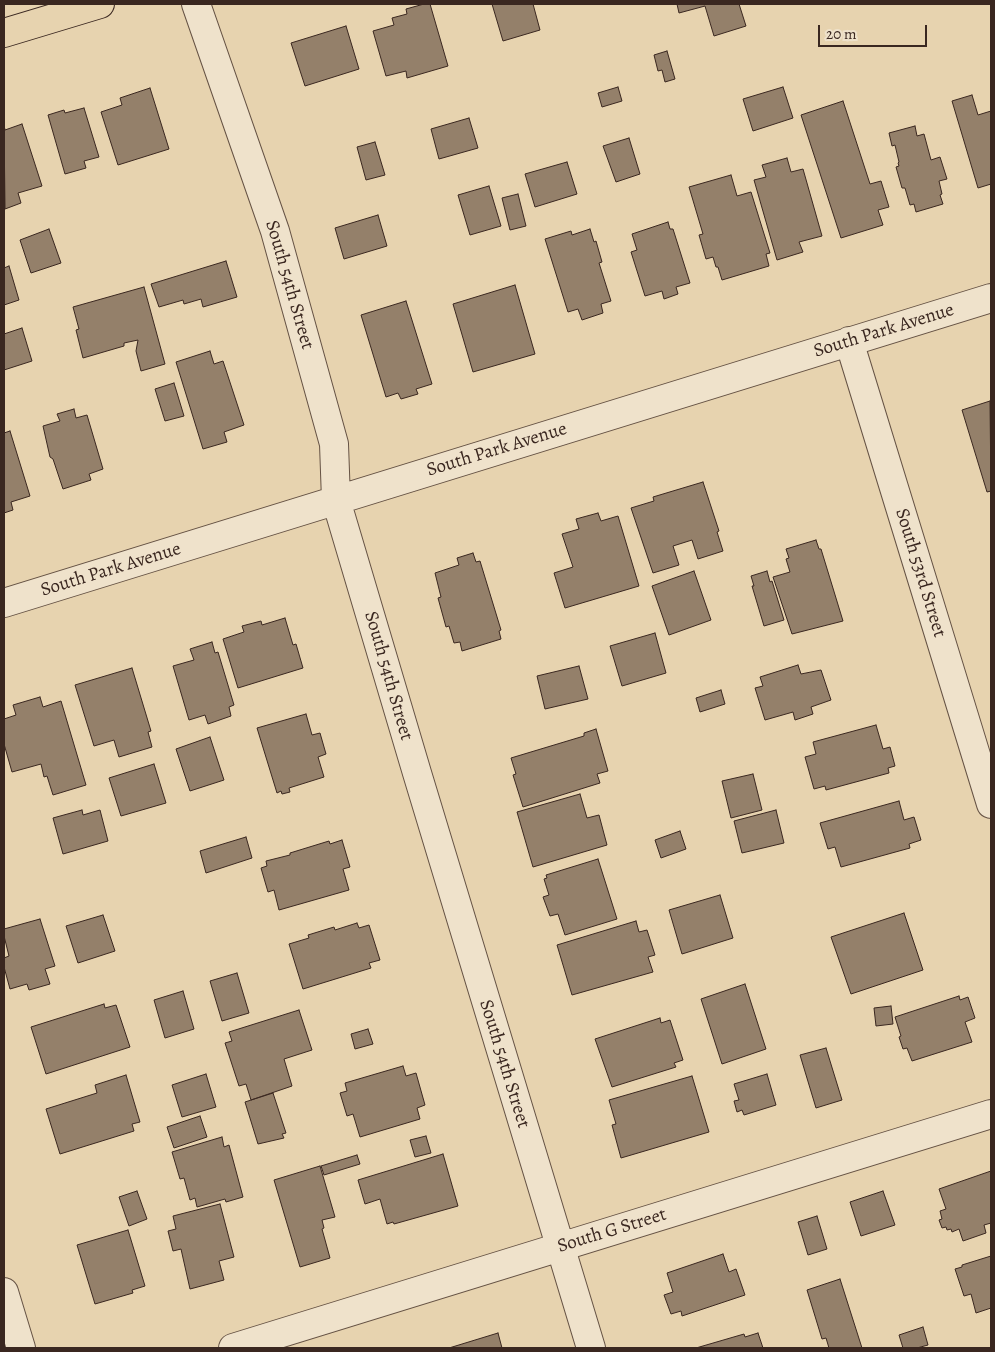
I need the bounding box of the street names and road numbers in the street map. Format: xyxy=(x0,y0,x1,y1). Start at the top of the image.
street label: South 54th Street xyxy=(260,218,318,352)
street label: South Park Avenue xyxy=(811,299,957,363)
street label: South Park Avenue xyxy=(424,418,570,482)
street label: South 53rd Street xyxy=(890,506,950,640)
street label: South Park Avenue xyxy=(38,538,184,602)
street label: South 54th Street xyxy=(359,609,417,743)
street label: South 54th Street xyxy=(474,997,534,1131)
street label: South G Street xyxy=(555,1204,669,1258)

